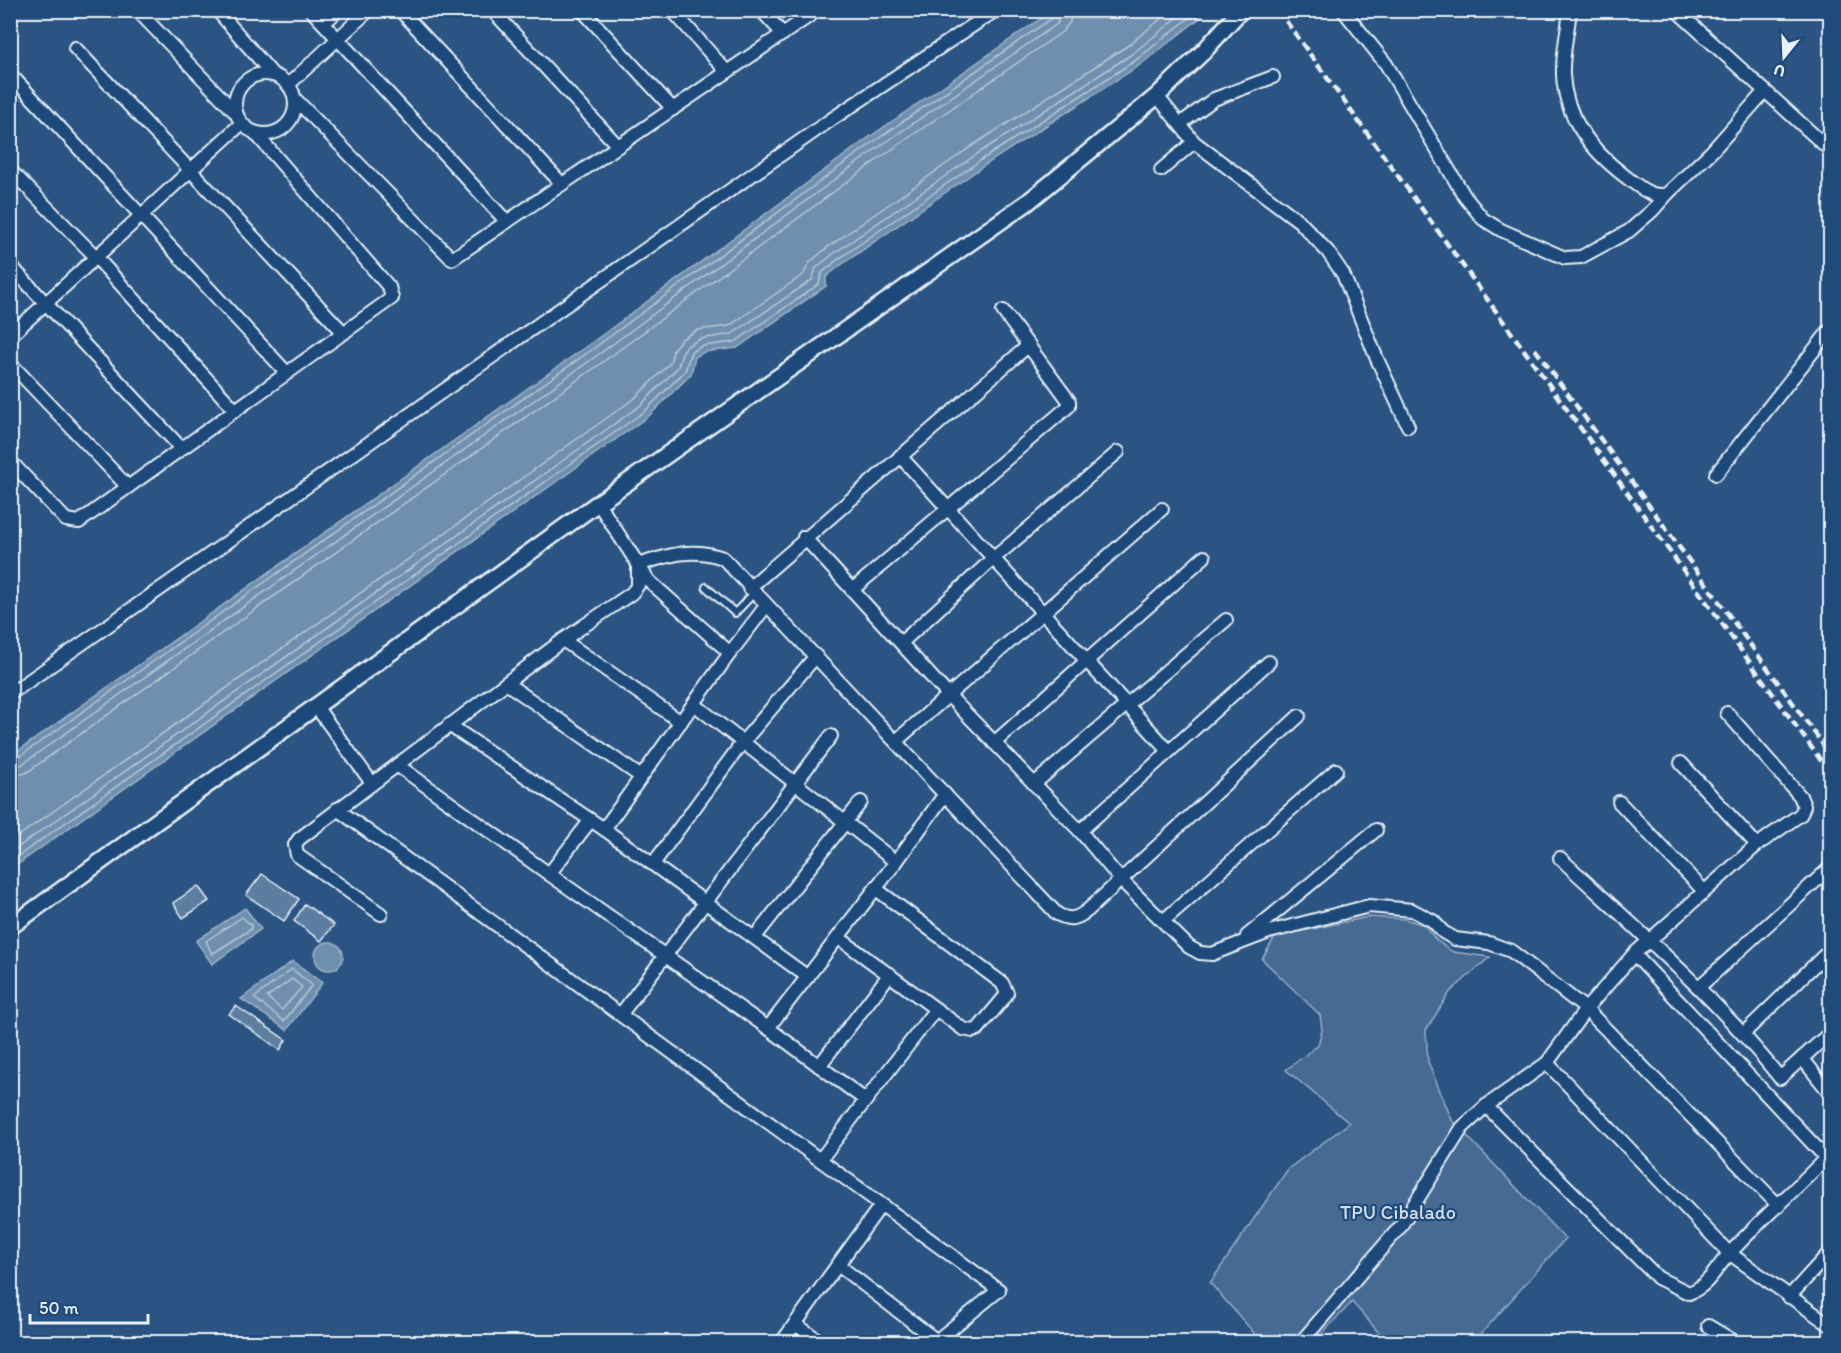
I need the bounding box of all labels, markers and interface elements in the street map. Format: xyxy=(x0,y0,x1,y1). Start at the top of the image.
north arrow xyxy=(1754,27,1814,87)
text: U xyxy=(1772,60,1787,81)
park label: TPU Cibalado xyxy=(1340,1200,1456,1224)
scale bar xyxy=(30,1287,148,1325)
text: 50 m xyxy=(39,1297,79,1319)

